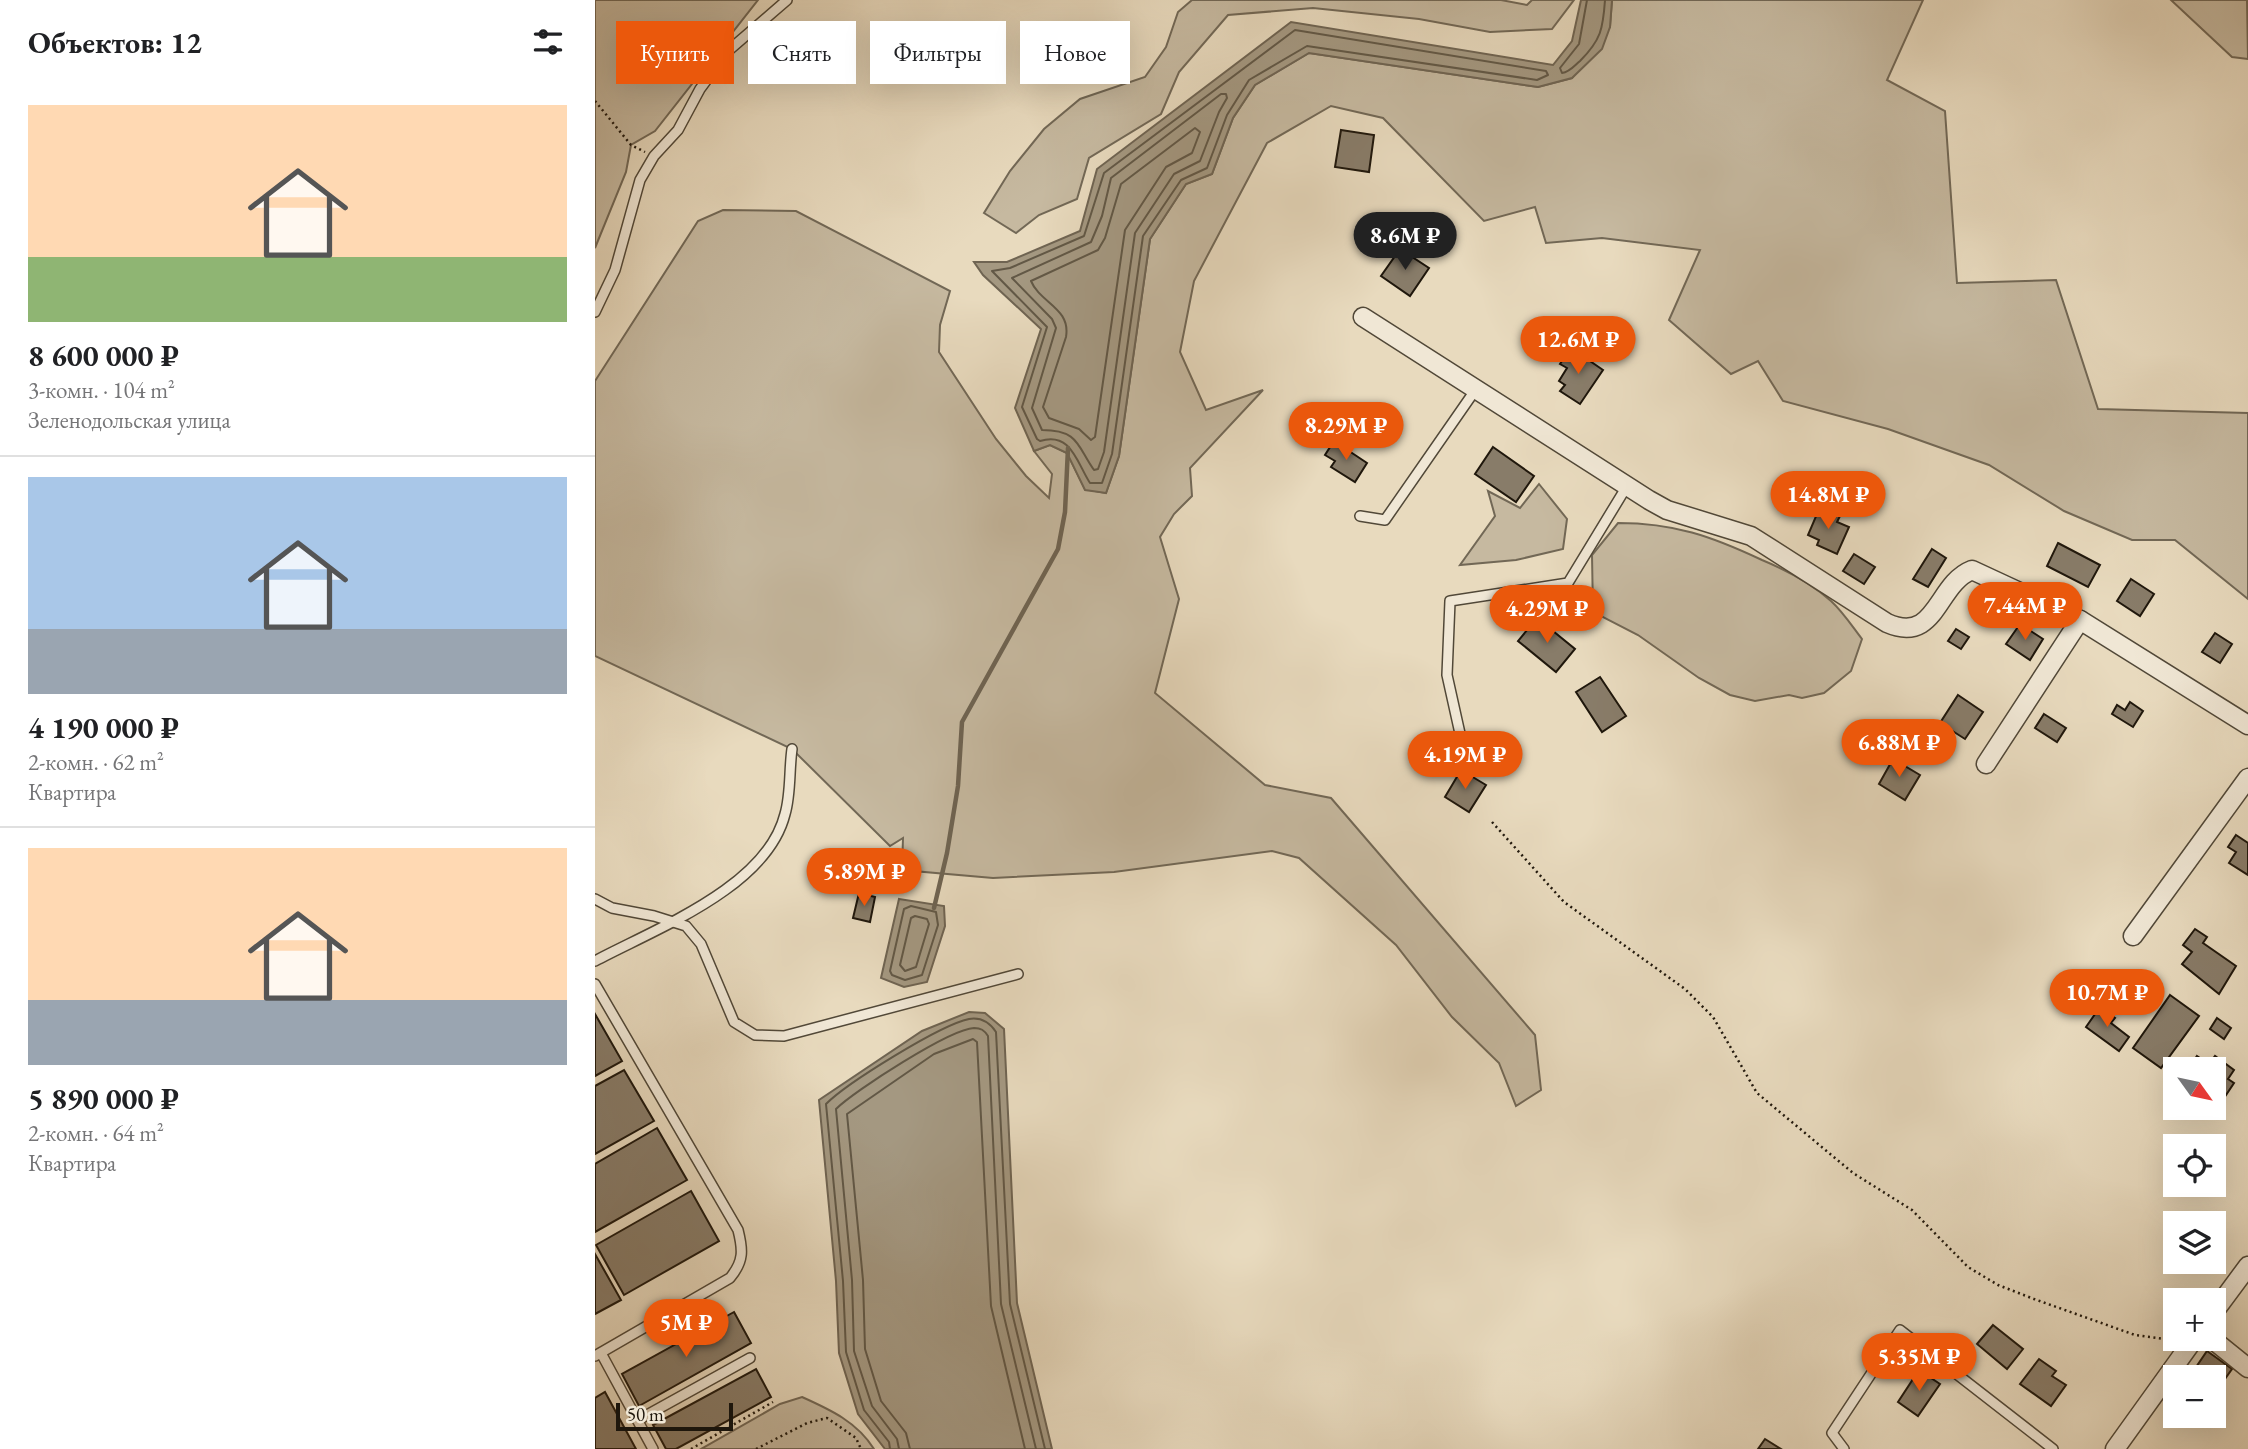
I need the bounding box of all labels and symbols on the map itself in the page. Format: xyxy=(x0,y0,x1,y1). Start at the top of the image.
pin: 8.6M ₽ xyxy=(1348,212,1462,272)
pin: 12.6M ₽ xyxy=(1513,316,1643,376)
pin: 8.29M ₽ xyxy=(1281,402,1411,462)
pin: 14.8M ₽ xyxy=(1763,472,1893,531)
pin: 7.44M ₽ xyxy=(1960,582,2090,642)
pin: 4.29M ₽ xyxy=(1482,586,1612,645)
pin: 6.88M ₽ xyxy=(1834,720,1964,779)
pin: 4.19M ₽ xyxy=(1400,732,1530,791)
pin: 5.89M ₽ xyxy=(799,848,929,908)
pin: 10.7M ₽ xyxy=(2042,970,2172,1029)
north arrow xyxy=(2163,1057,2226,1120)
pin: 5M ₽ xyxy=(645,1300,727,1359)
pin: 5.35M ₽ xyxy=(1854,1334,1984,1393)
scale bar xyxy=(616,1400,733,1432)

